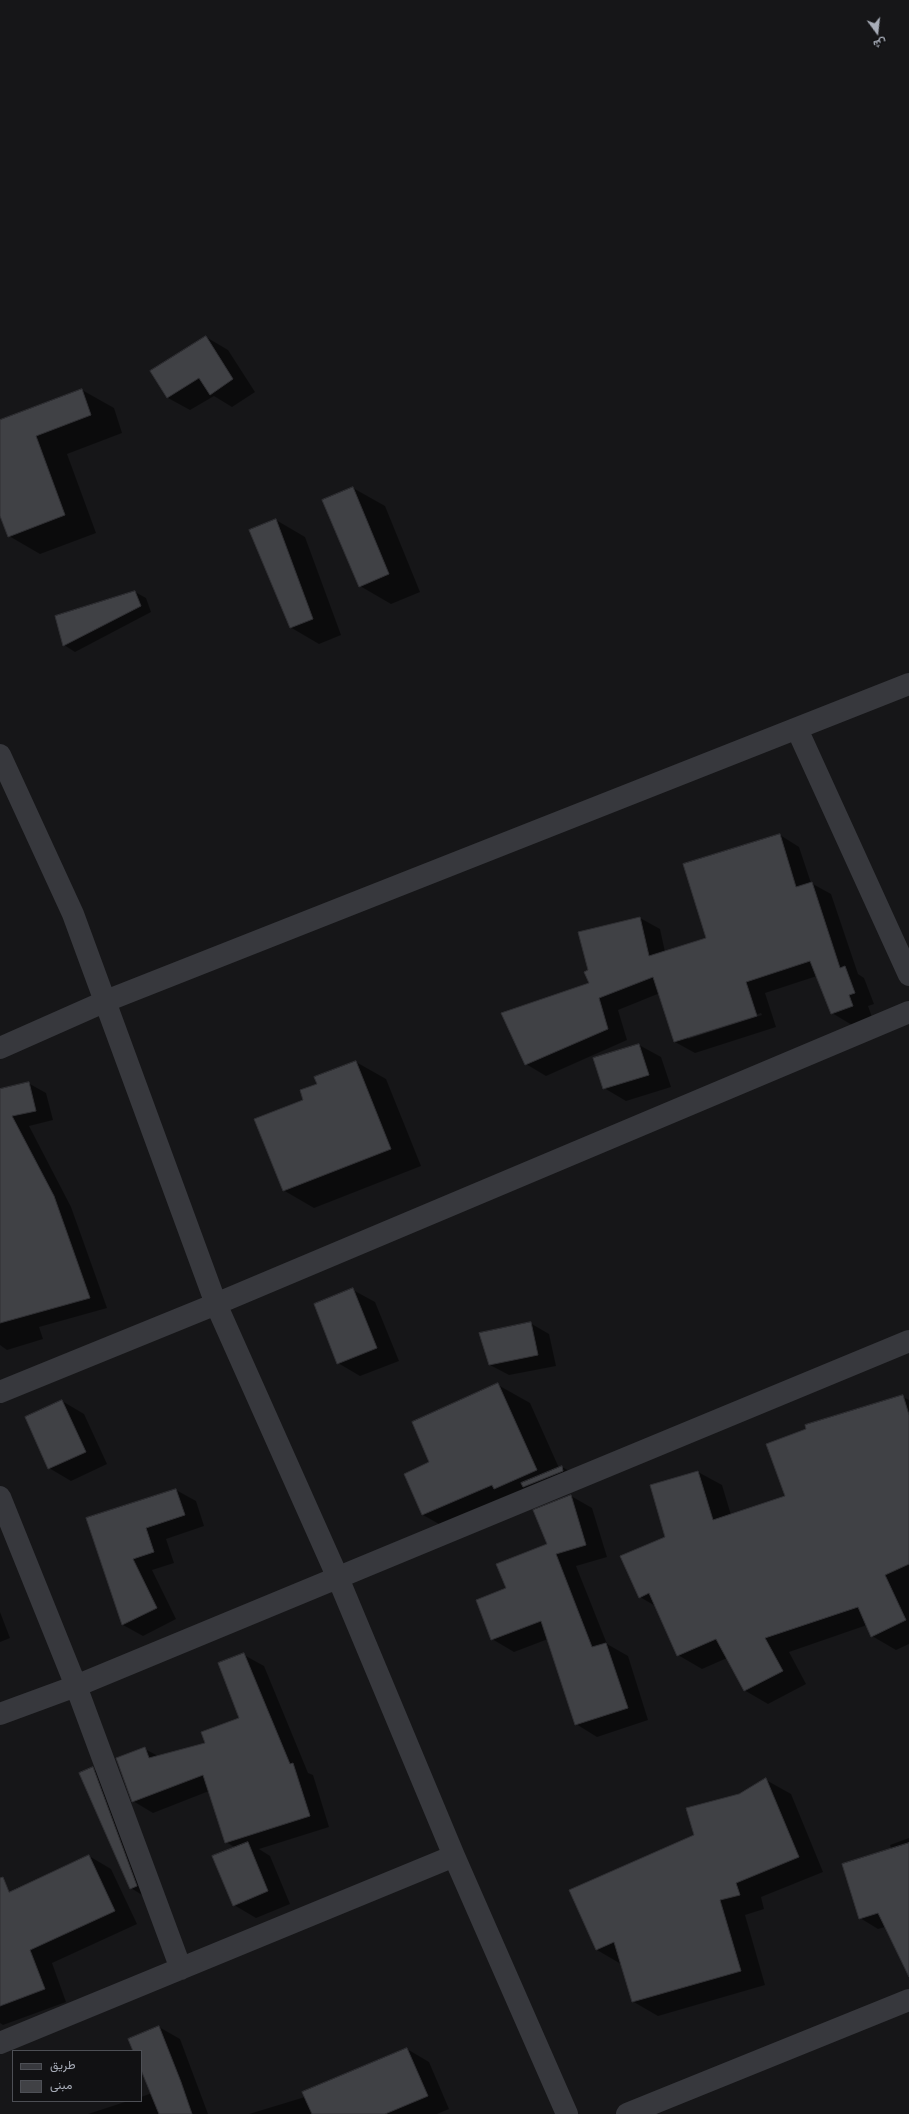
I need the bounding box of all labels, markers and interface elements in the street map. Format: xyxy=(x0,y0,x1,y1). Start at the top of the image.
north arrow xyxy=(857,12,897,52)
text: ش xyxy=(872,35,888,52)
legend xyxy=(12,2050,142,2102)
text: طريق xyxy=(50,2057,75,2072)
text: مبنى xyxy=(50,2077,72,2092)

